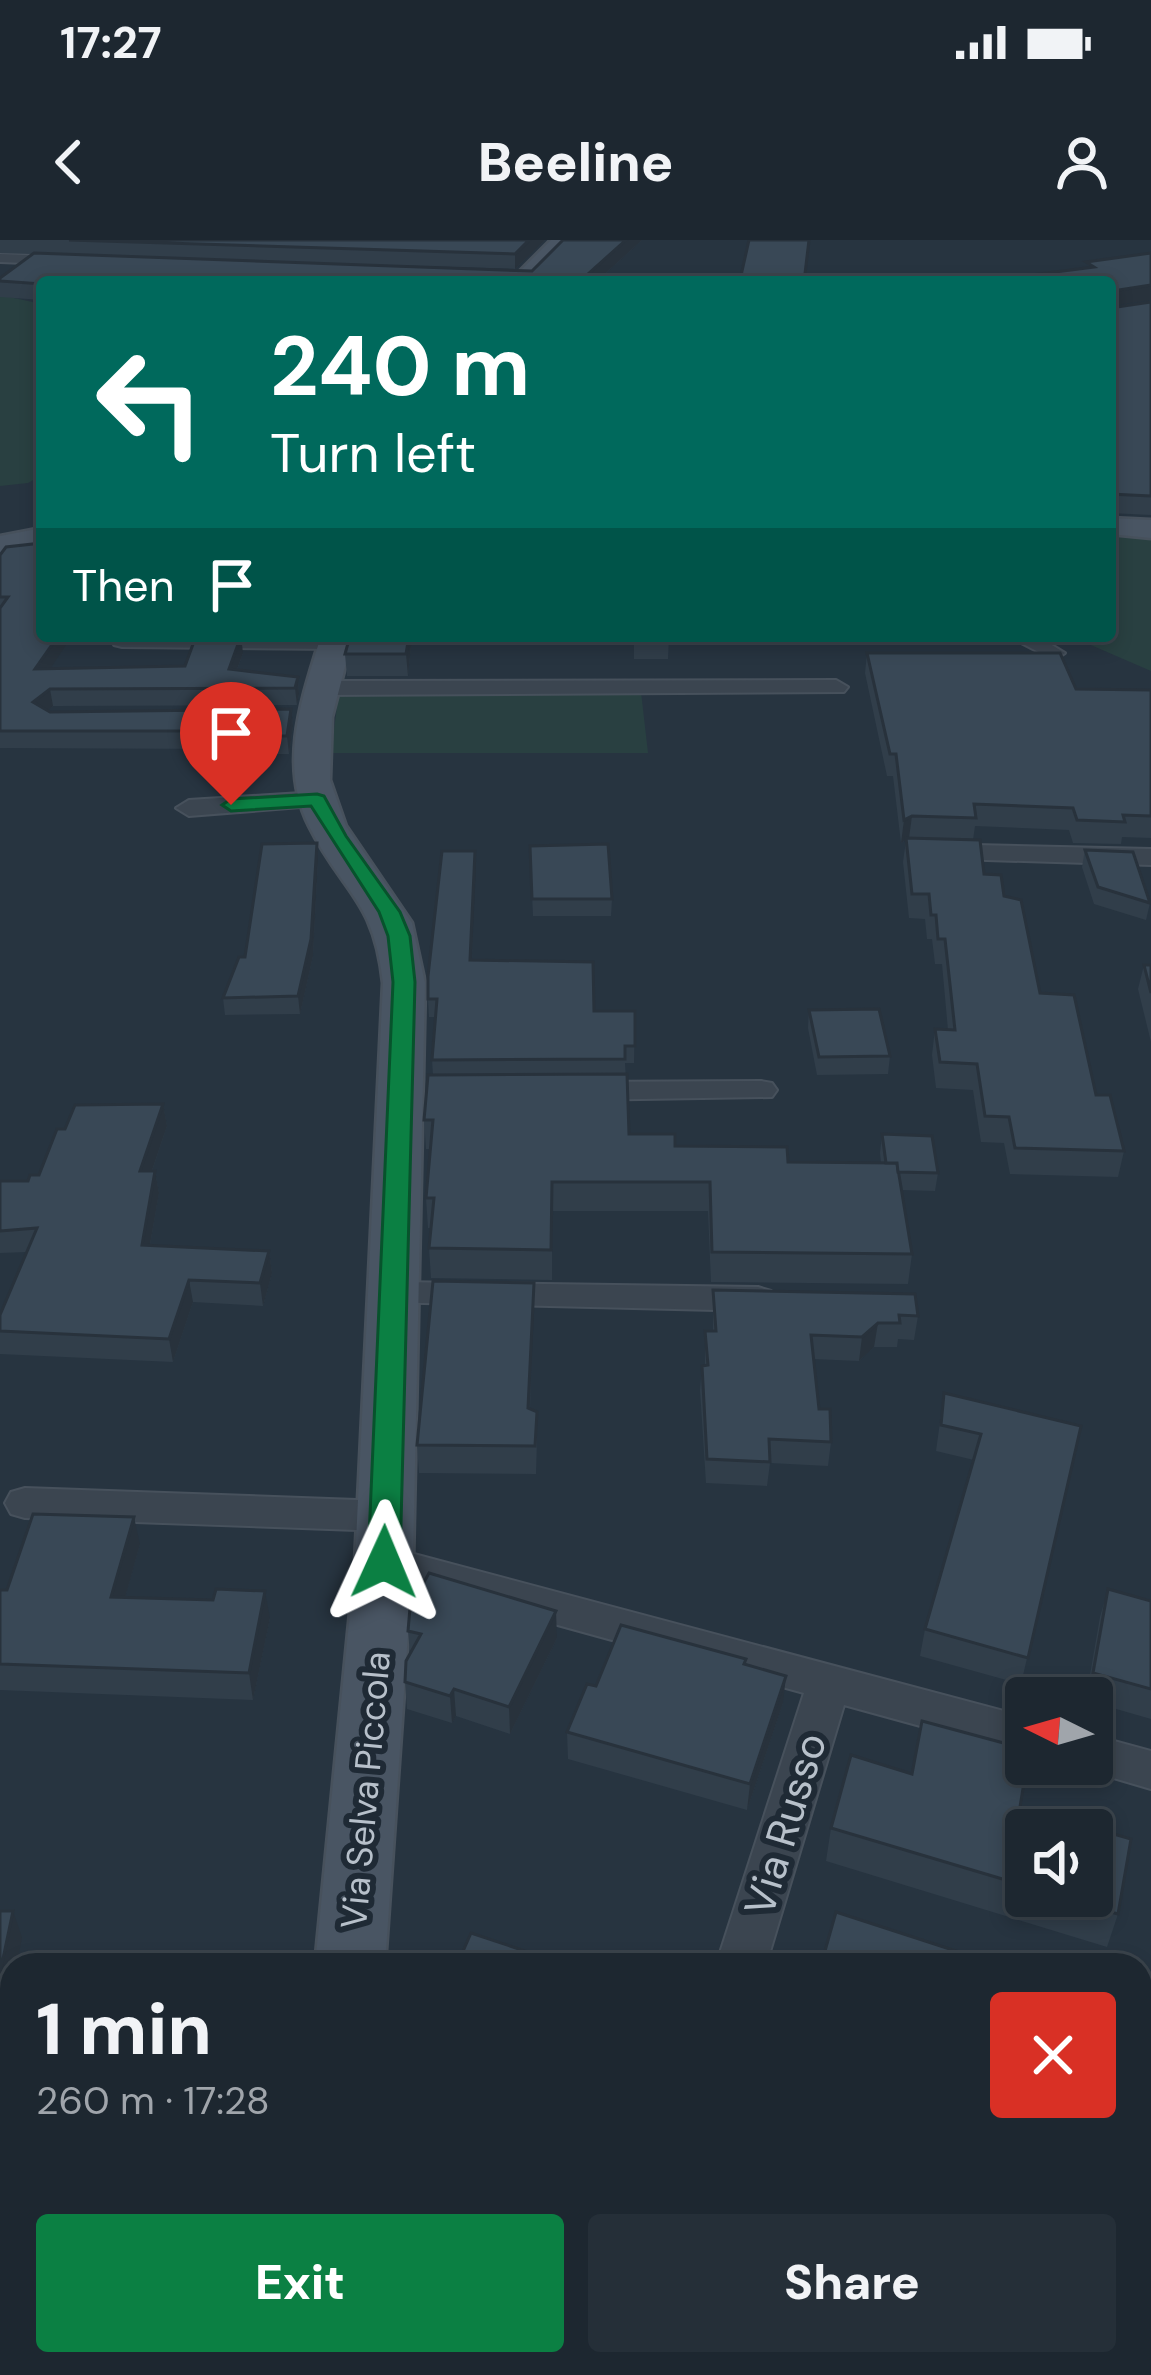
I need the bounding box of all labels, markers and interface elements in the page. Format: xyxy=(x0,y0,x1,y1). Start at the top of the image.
text: 17:27 xyxy=(60,13,162,72)
text: Beeline xyxy=(478,127,673,198)
icon: back xyxy=(36,129,102,195)
icon: person xyxy=(1049,129,1115,195)
text: 240 m xyxy=(270,312,530,421)
icon: left xyxy=(72,324,228,480)
text: Turn left xyxy=(270,418,476,489)
icon: arrive xyxy=(199,552,265,618)
text: Then xyxy=(72,556,175,615)
pin xyxy=(180,682,282,805)
icon: arrive xyxy=(198,700,264,766)
position arrow xyxy=(321,1499,447,1625)
street label: Via Selva Piccola xyxy=(330,1649,401,1931)
north arrow xyxy=(1005,1677,1113,1785)
map controls xyxy=(1005,1677,1113,1917)
street label: Via Russo xyxy=(732,1726,839,1922)
button: sound xyxy=(1005,1809,1113,1917)
text: 1 min xyxy=(36,1983,212,2076)
button: close xyxy=(990,1992,1116,2118)
text: 260 m · 17:28 xyxy=(36,2075,270,2126)
button: Exit xyxy=(36,2214,564,2352)
button: Share xyxy=(588,2214,1116,2352)

